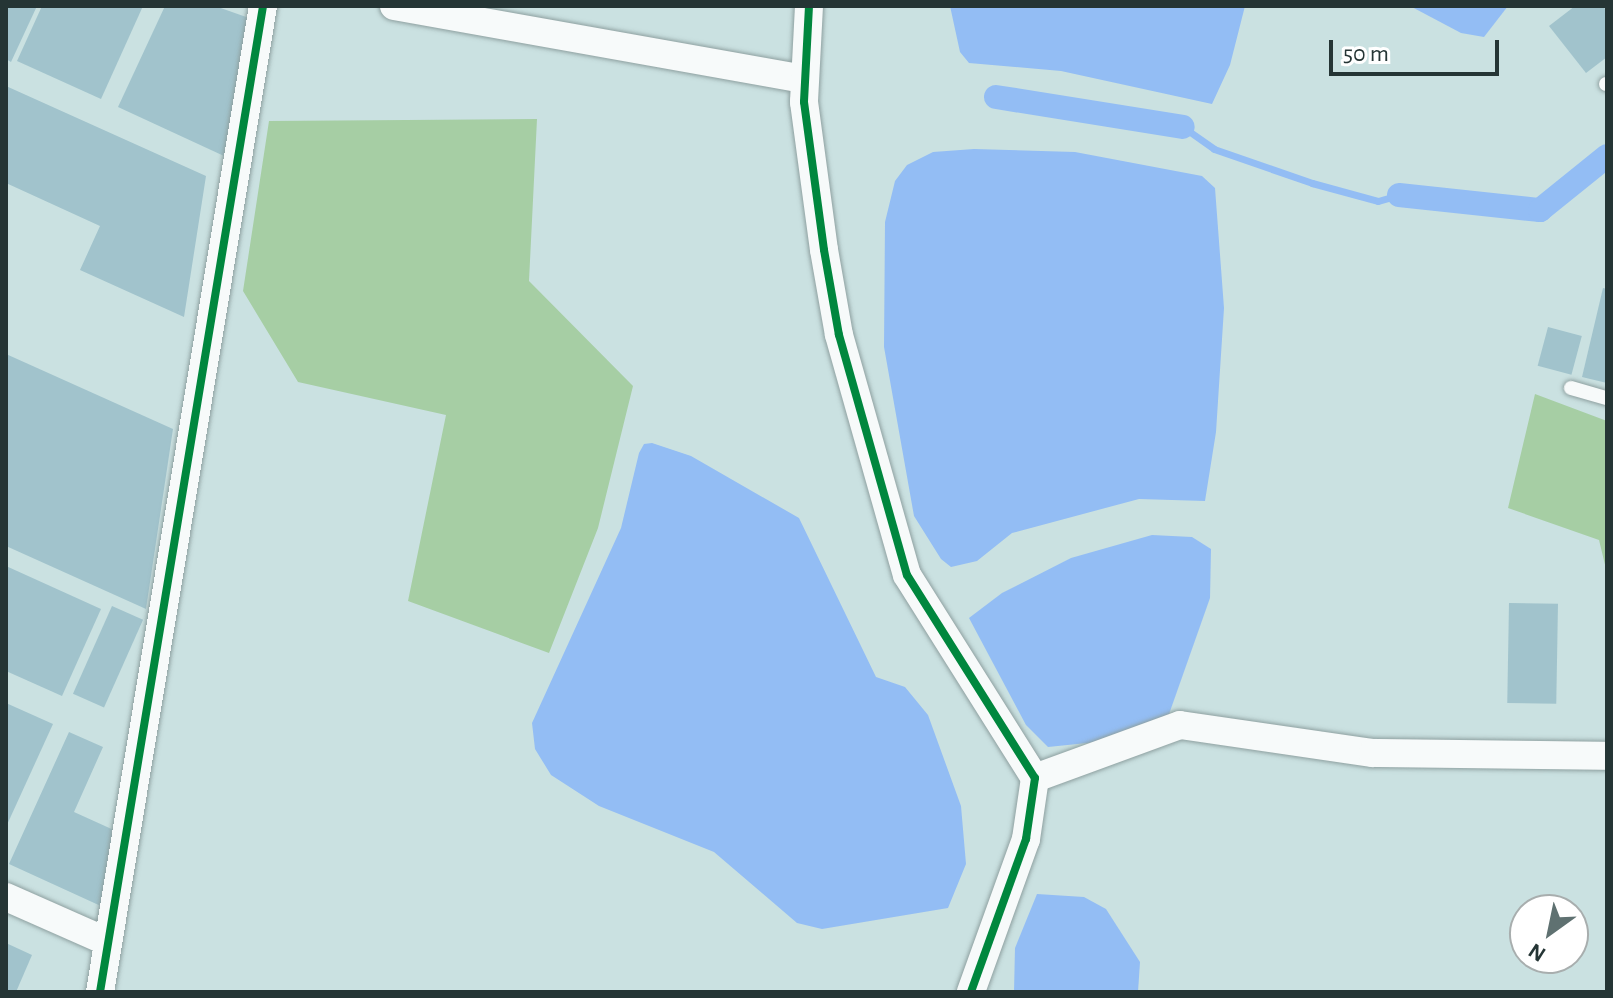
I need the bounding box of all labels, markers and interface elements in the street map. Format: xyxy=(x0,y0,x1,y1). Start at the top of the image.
scale bar xyxy=(1333,24,1503,74)
text: 50 m xyxy=(1343,42,1389,66)
north arrow xyxy=(1509,894,1589,974)
text: N xyxy=(1525,939,1549,966)

